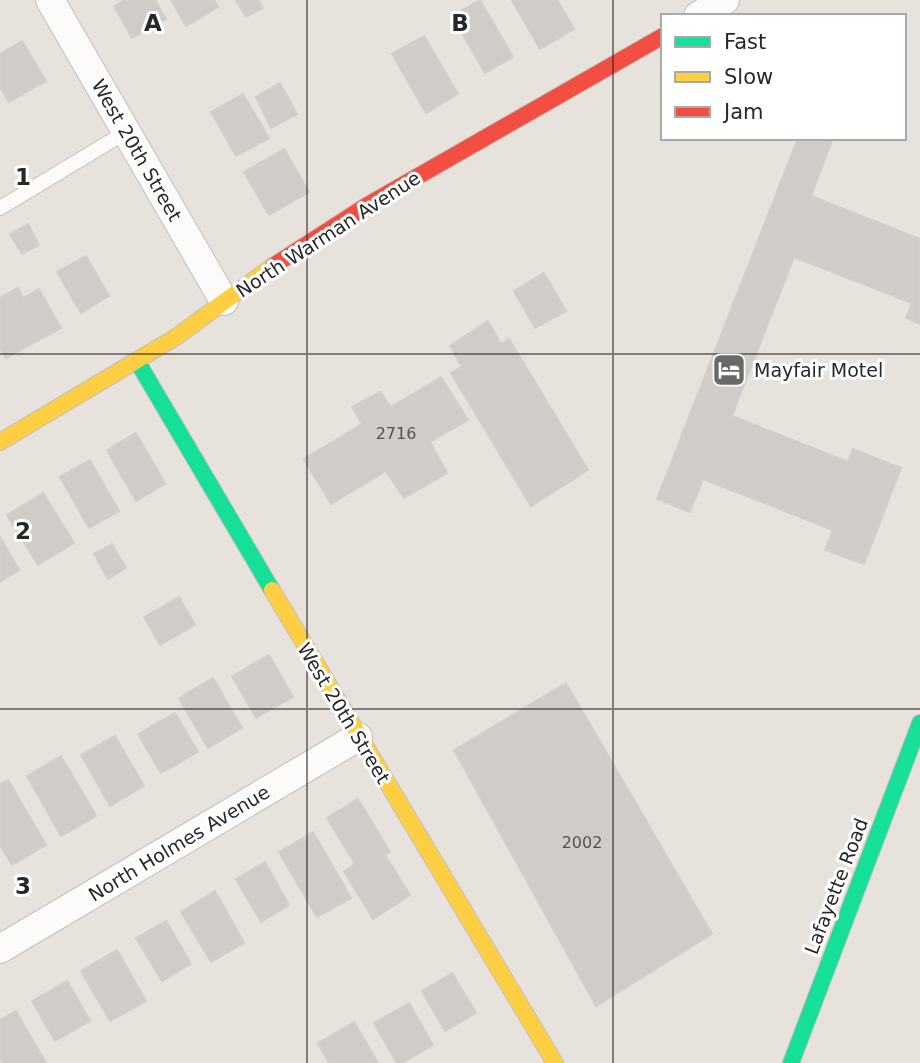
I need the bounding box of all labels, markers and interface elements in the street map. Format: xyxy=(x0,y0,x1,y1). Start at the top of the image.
text: A xyxy=(144,10,162,36)
text: B xyxy=(451,10,469,36)
legend xyxy=(661,14,906,140)
text: Fast xyxy=(724,30,766,54)
text: Slow xyxy=(724,65,773,89)
street label: West 20th Street xyxy=(87,75,187,225)
text: Jam xyxy=(722,100,764,124)
text: 1 xyxy=(15,164,31,190)
street label: North Warman Avenue xyxy=(232,166,424,302)
hotel icon: Mayfair Motel xyxy=(710,351,748,389)
place label: Mayfair Motel xyxy=(754,359,883,381)
house number: 2716 xyxy=(376,424,416,443)
text: 2 xyxy=(15,518,31,544)
street label: West 20th Street xyxy=(293,639,395,787)
street label: North Holmes Avenue xyxy=(85,780,273,906)
street label: Lafayette Road xyxy=(800,815,872,957)
house number: 2002 xyxy=(562,833,602,852)
text: 3 xyxy=(15,873,31,899)

